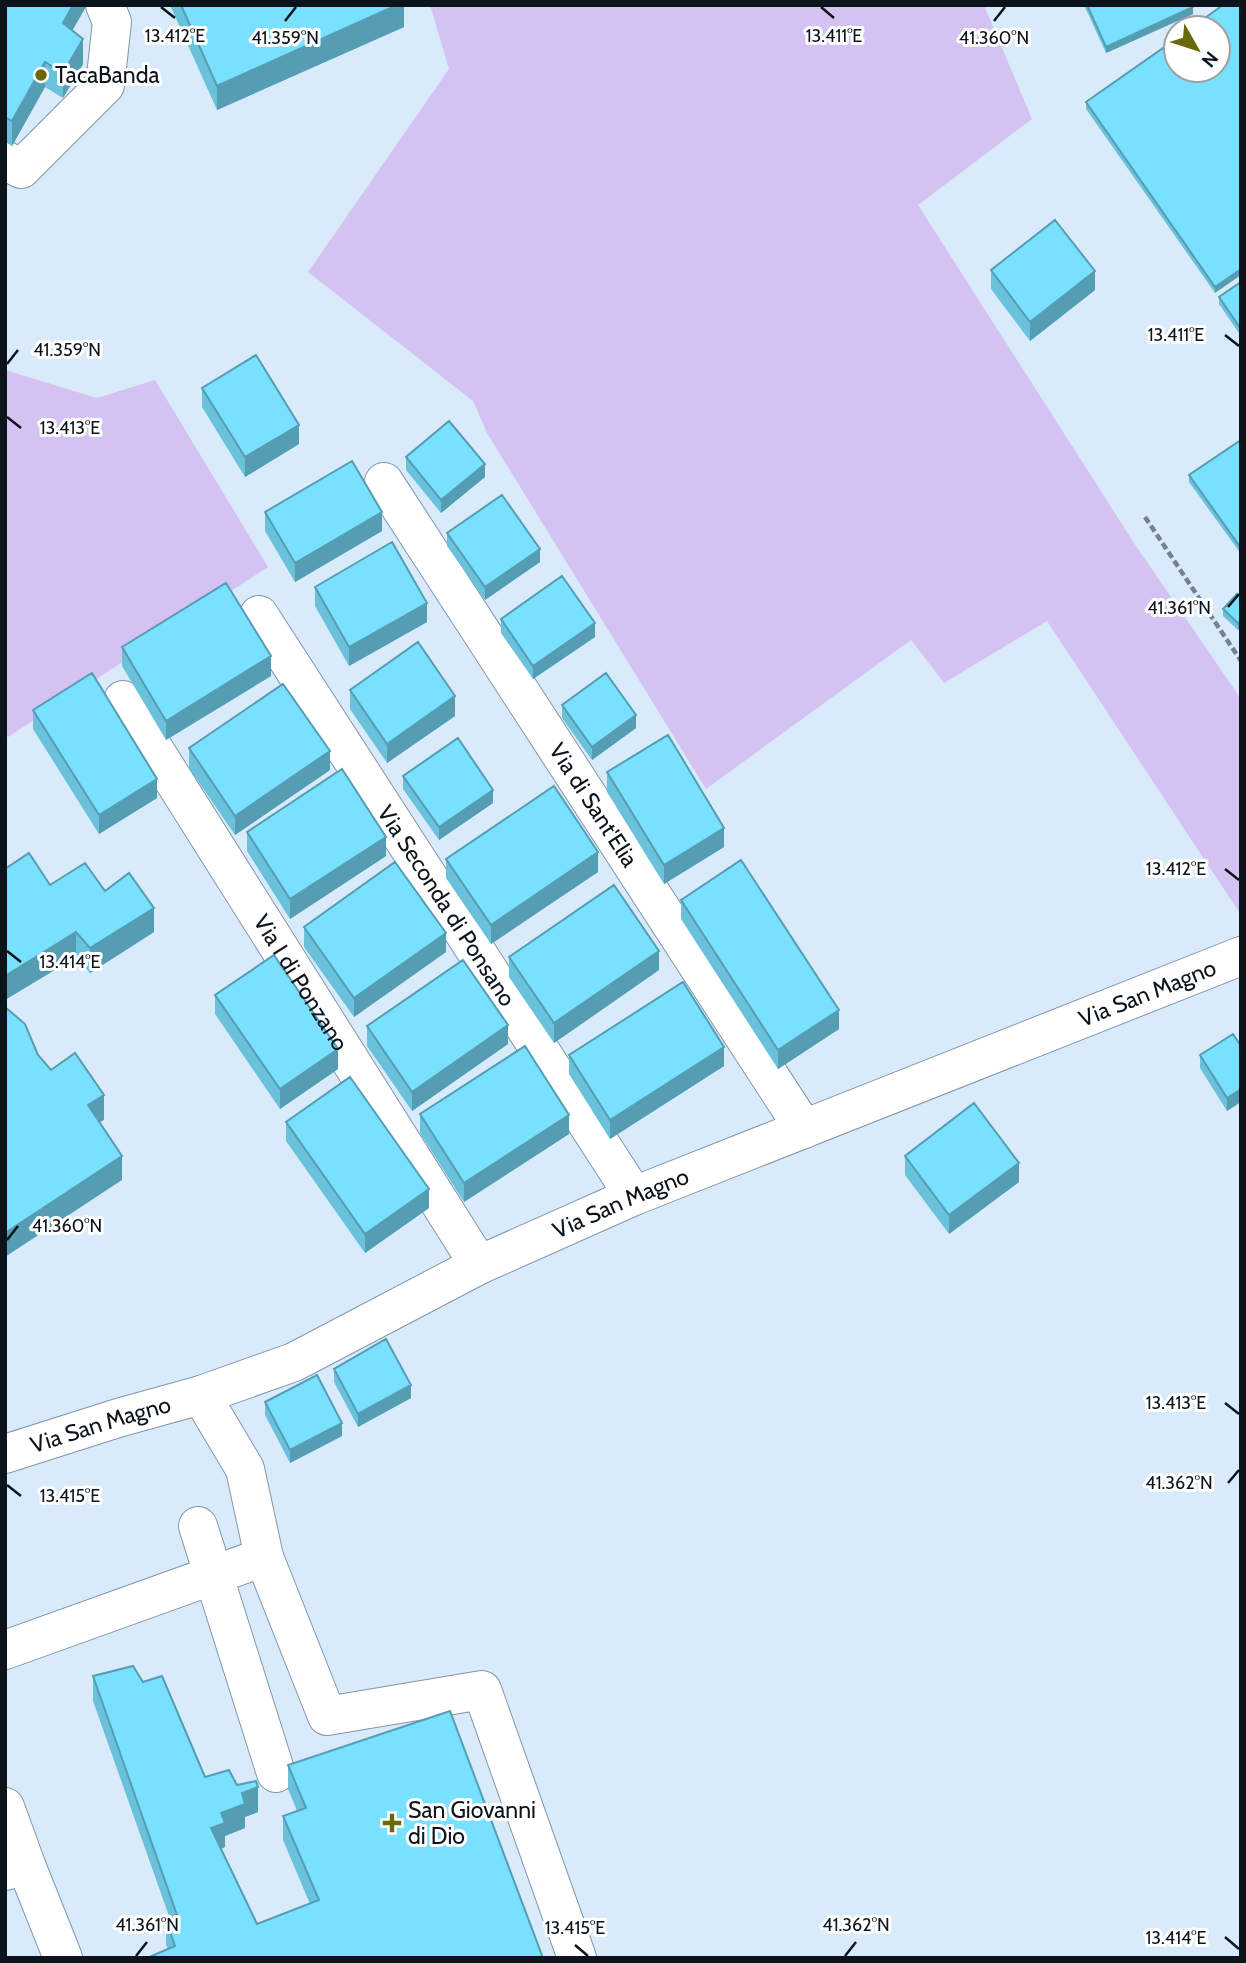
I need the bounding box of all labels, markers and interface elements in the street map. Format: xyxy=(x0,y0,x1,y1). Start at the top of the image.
north arrow xyxy=(1162,14,1232,84)
text: 13.412°E xyxy=(145,25,205,47)
text: 13.411°E xyxy=(806,25,862,47)
text: 41.359°N xyxy=(251,27,319,49)
text: 41.360°N xyxy=(959,27,1029,49)
text: N xyxy=(1197,47,1223,72)
place label: TacaBanda xyxy=(55,61,159,89)
marker: TacaBanda xyxy=(33,67,49,83)
text: 13.411°E xyxy=(1148,324,1204,346)
text: 41.359°N xyxy=(33,339,101,361)
text: 13.413°E xyxy=(40,417,100,439)
text: 41.361°N xyxy=(1147,597,1211,619)
street label: Via di Sant'Elia xyxy=(543,738,644,872)
street label: Via Seconda di Ponsano xyxy=(372,800,522,1011)
text: 13.412°E xyxy=(1146,858,1206,880)
street label: Via I di Ponzano xyxy=(248,909,354,1056)
text: 13.414°E xyxy=(39,951,101,973)
street label: Via San Magno xyxy=(1075,953,1220,1033)
street label: Via San Magno xyxy=(548,1162,693,1244)
text: 41.360°N xyxy=(32,1215,102,1237)
street label: Via San Magno xyxy=(27,1390,174,1459)
text: 13.413°E xyxy=(1146,1392,1206,1414)
text: 41.362°N xyxy=(1145,1472,1213,1494)
text: 13.415°E xyxy=(40,1485,100,1507)
place label: San Giovanni di Dio xyxy=(408,1796,536,1850)
marker: San Giovanni di Dio xyxy=(382,1813,402,1833)
text: 41.361°N xyxy=(115,1914,179,1936)
text: 41.362°N xyxy=(822,1914,890,1936)
text: 13.415°E xyxy=(545,1917,605,1939)
text: 13.414°E xyxy=(1145,1927,1207,1949)

